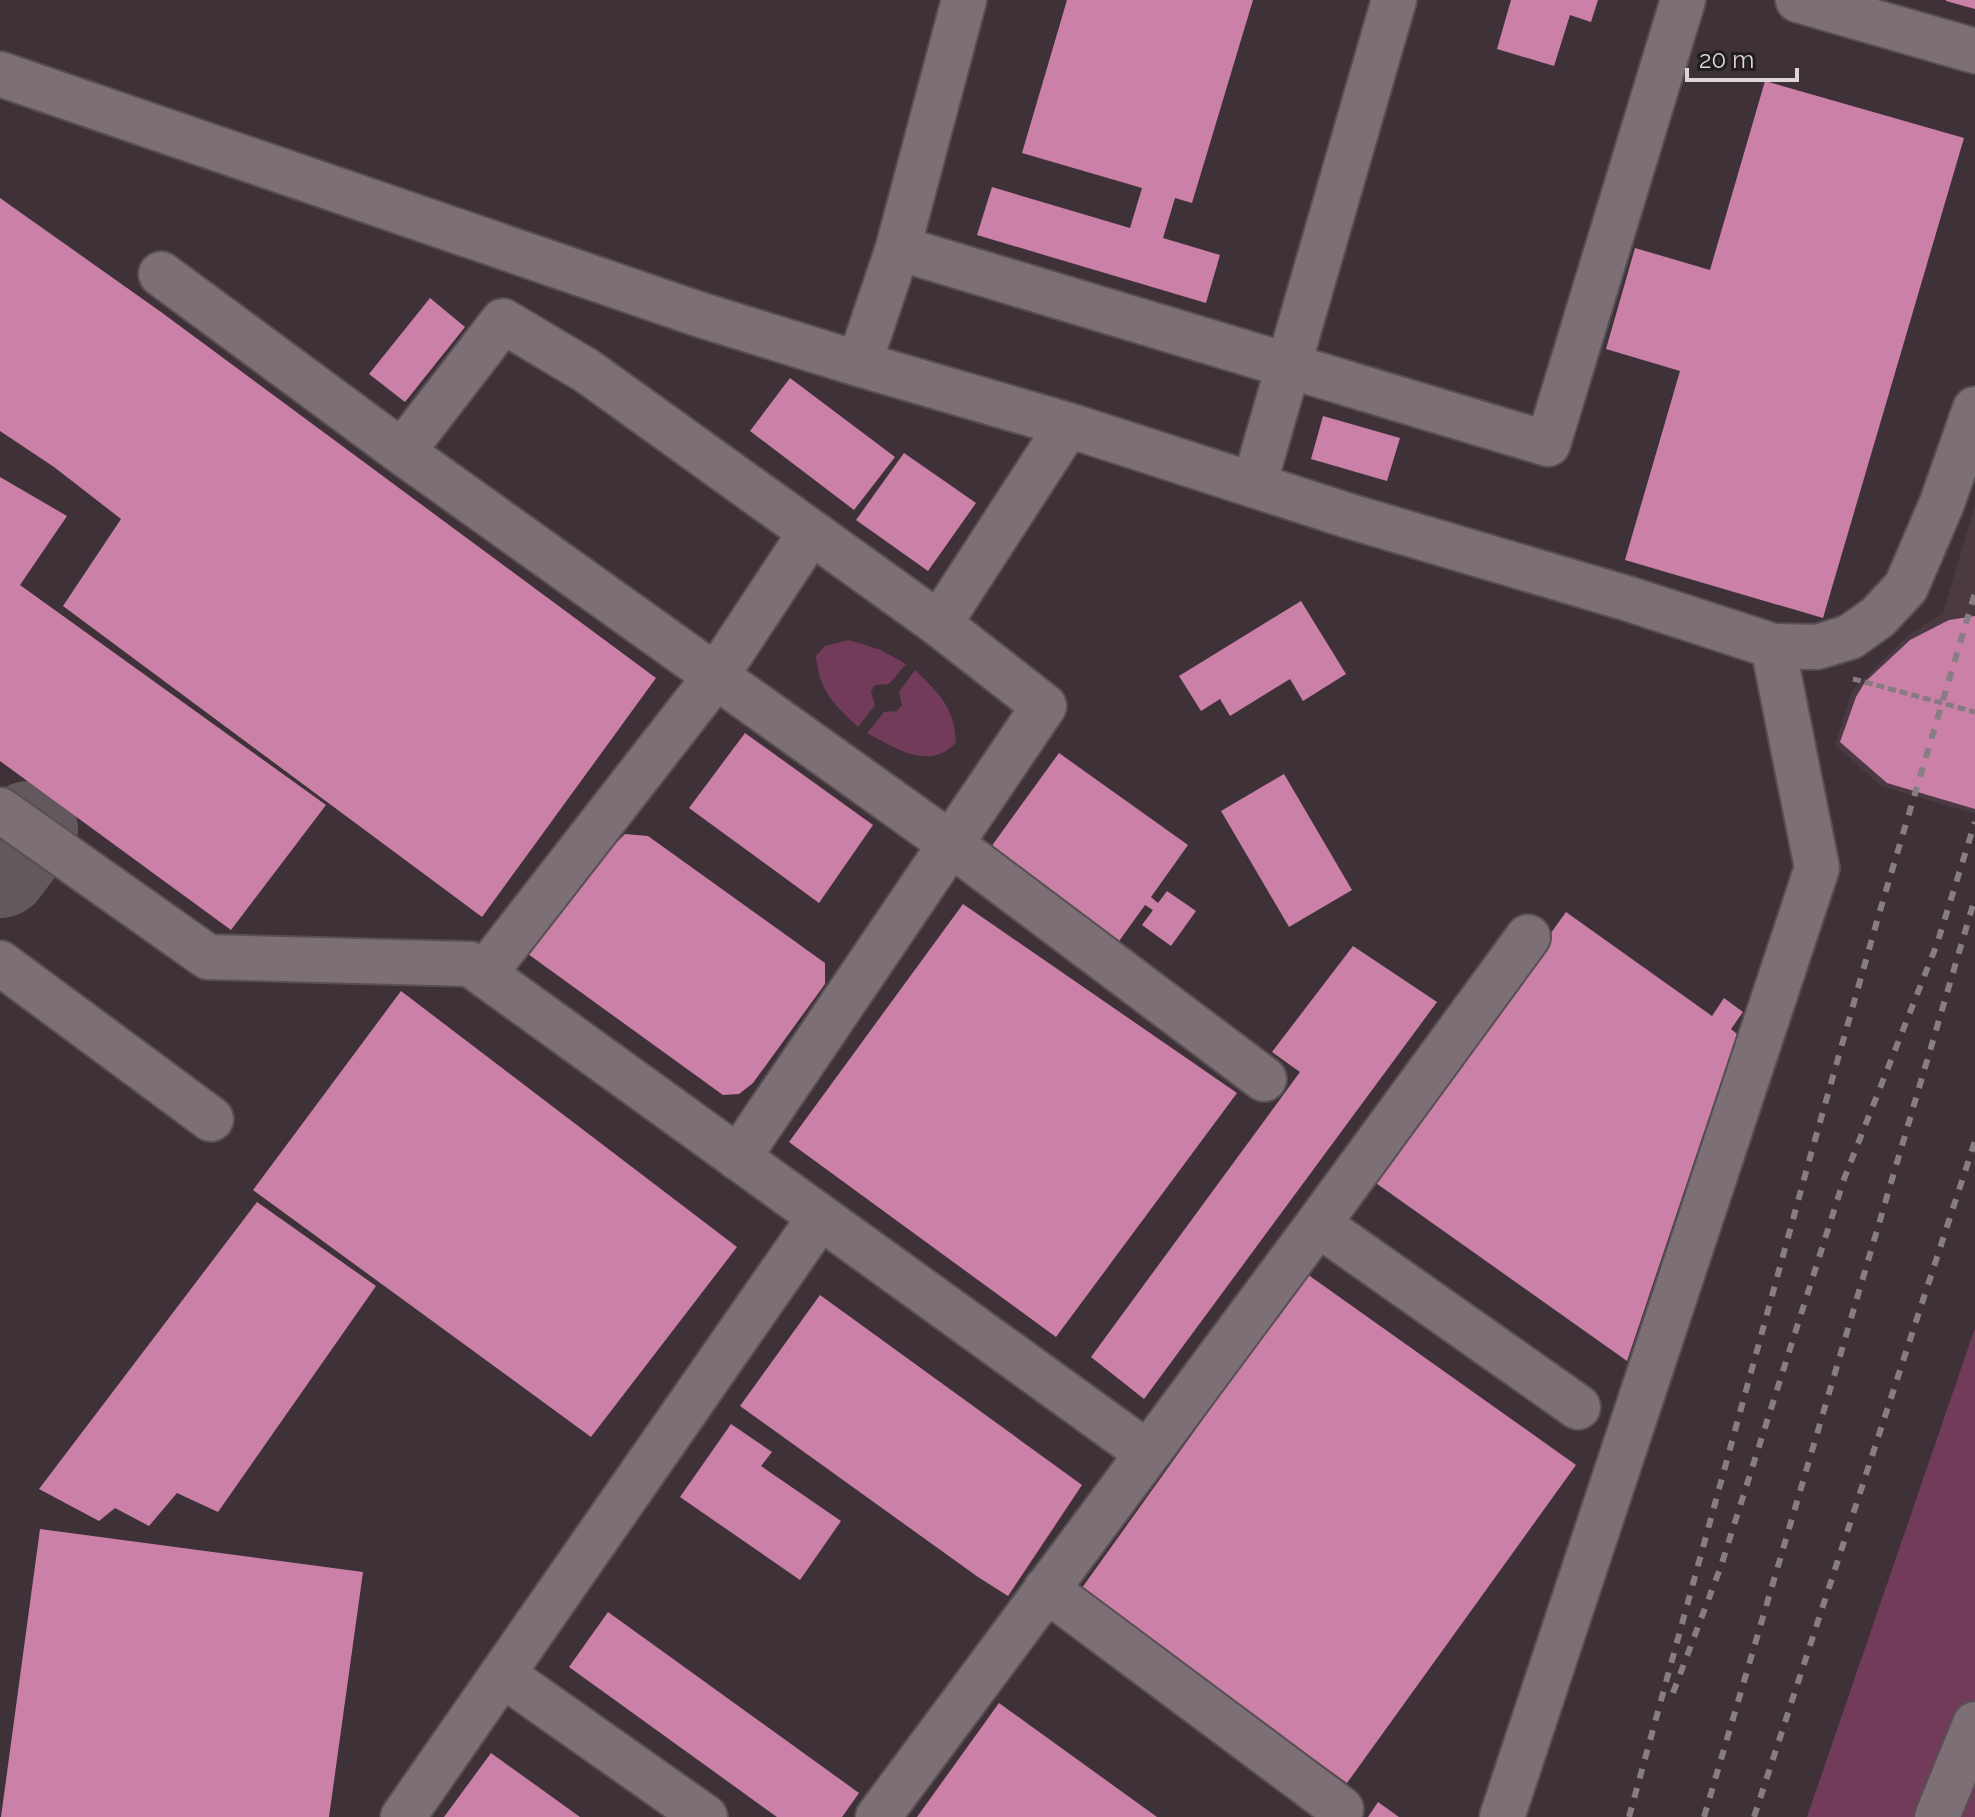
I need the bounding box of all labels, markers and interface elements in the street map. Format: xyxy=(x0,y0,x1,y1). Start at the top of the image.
scale bar xyxy=(1687,32,1797,82)
text: 20 m xyxy=(1699,45,1754,74)

